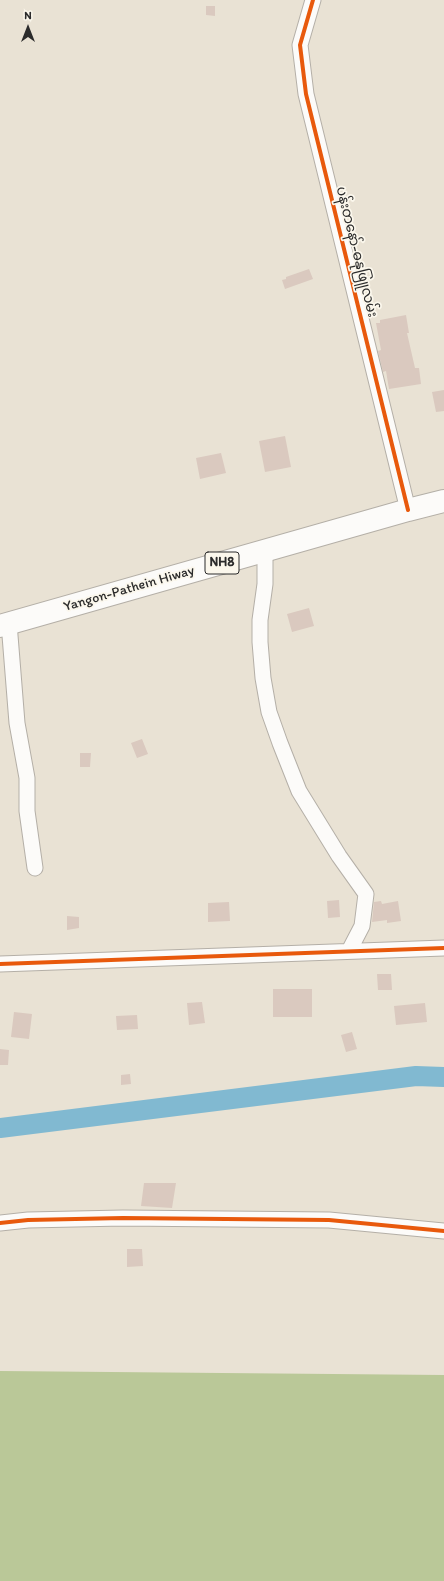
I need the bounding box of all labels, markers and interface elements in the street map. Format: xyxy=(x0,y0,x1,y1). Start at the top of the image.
north arrow xyxy=(8,8,48,48)
text: N xyxy=(24,9,32,22)
street label: ပန်းတနော်-ဓနုဖြူလမ်း xyxy=(332,185,380,319)
road number: NH8 xyxy=(205,552,239,574)
street label: Yangon-Pathein Hiway xyxy=(62,562,196,616)

